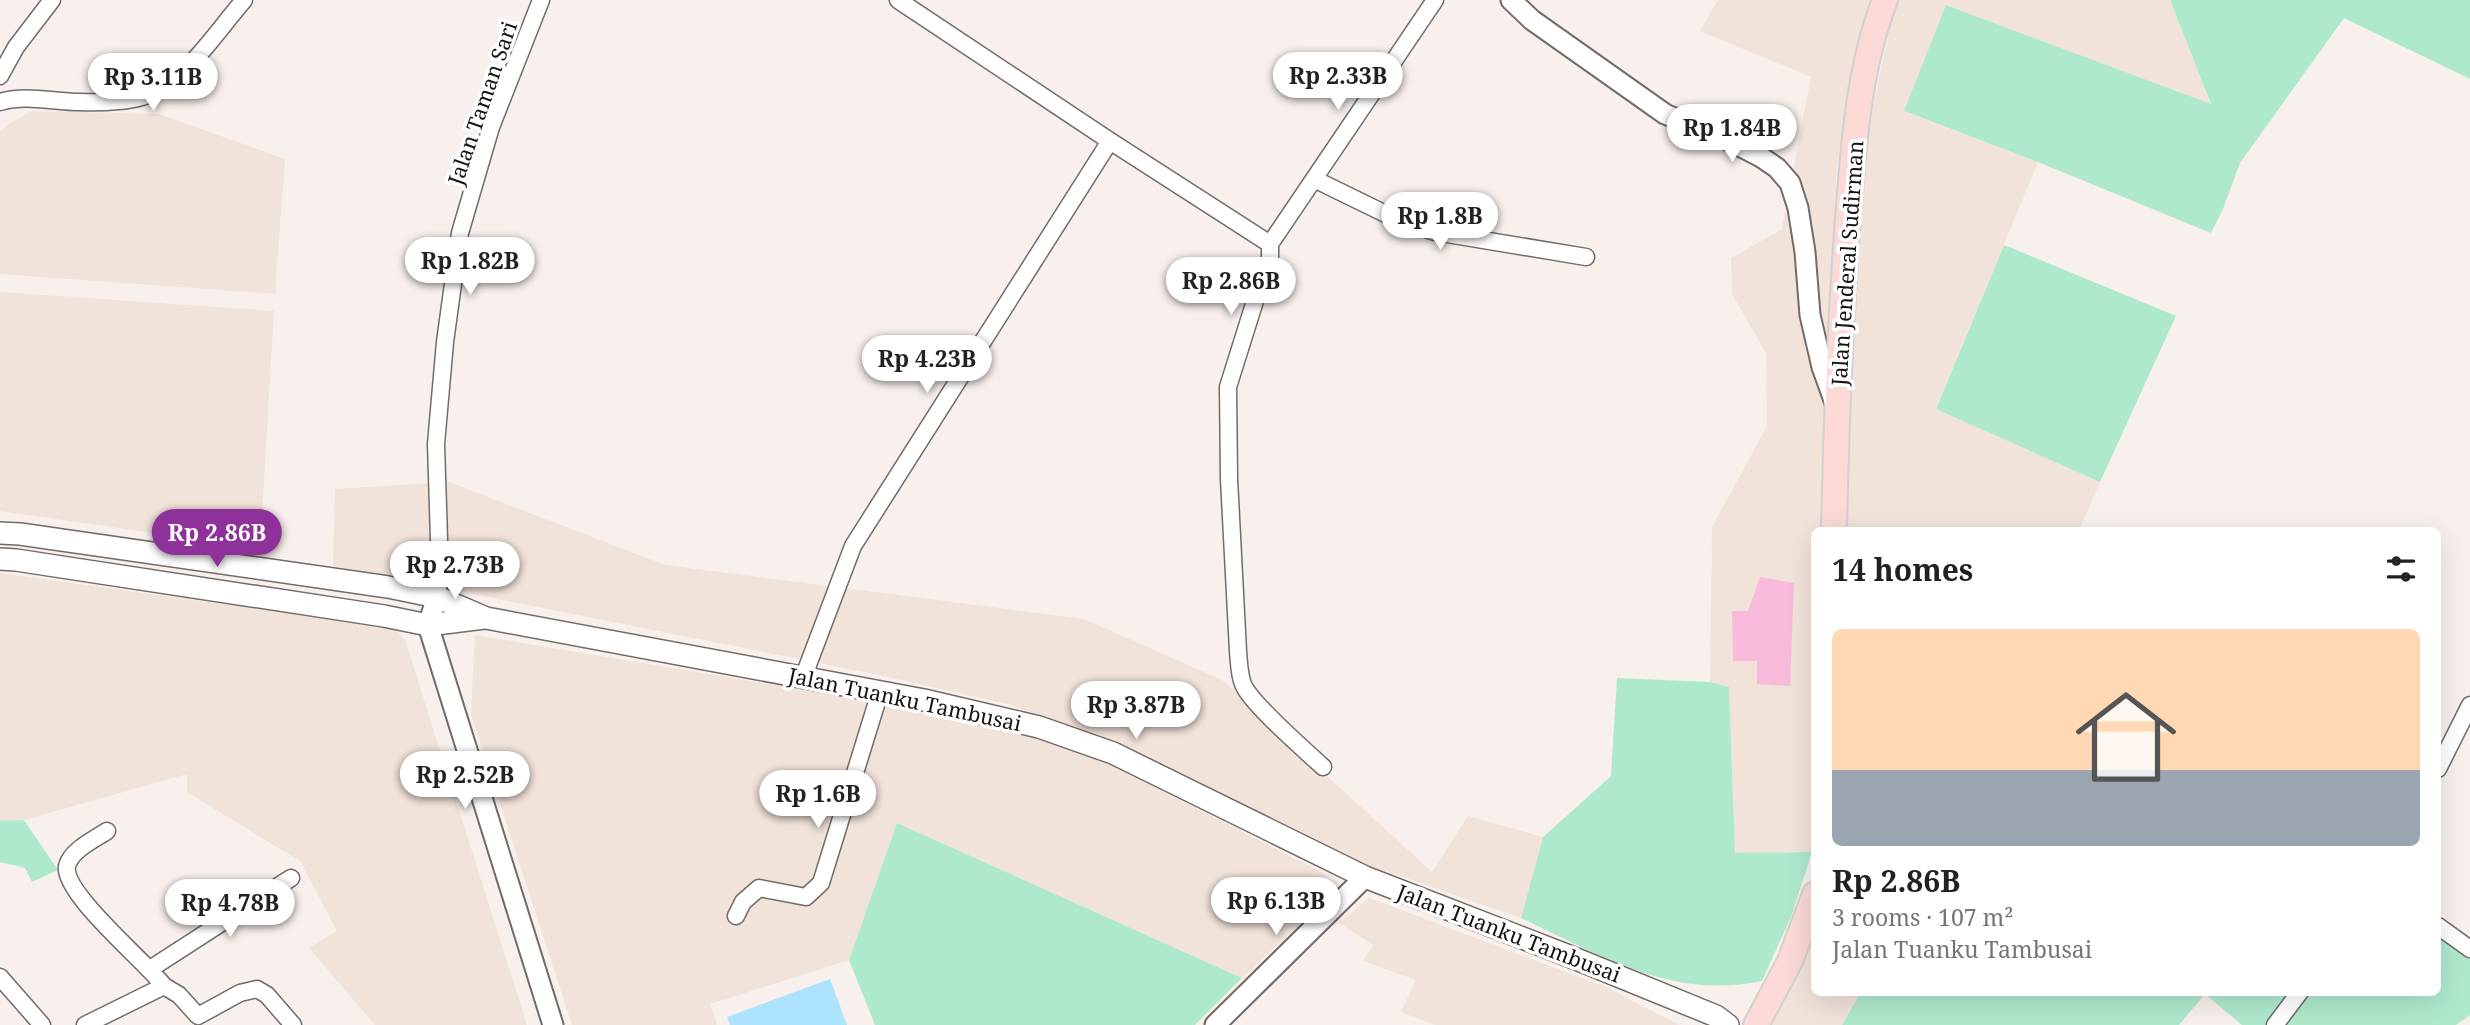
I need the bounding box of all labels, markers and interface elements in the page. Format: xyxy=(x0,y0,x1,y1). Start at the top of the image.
street label: Jalan Taman Sari xyxy=(441,17,523,189)
pin: Rp 2.33B xyxy=(1266,52,1410,112)
pin: Rp 3.11B xyxy=(81,54,225,113)
text: Rp 2.33B xyxy=(1289,59,1387,91)
text: Rp 3.11B xyxy=(104,60,202,92)
pin: Rp 1.84B xyxy=(1660,104,1804,164)
text: Rp 1.84B xyxy=(1683,111,1781,143)
street label: Jalan Jenderal Sudirman xyxy=(1824,139,1870,388)
pin: Rp 1.8B xyxy=(1375,192,1505,252)
text: Rp 1.8B xyxy=(1397,199,1483,231)
pin: Rp 1.82B xyxy=(398,238,542,297)
text: Rp 1.82B xyxy=(421,244,519,276)
pin: Rp 2.86B xyxy=(1159,258,1303,317)
text: Rp 2.86B xyxy=(1182,264,1280,296)
pin: Rp 4.23B xyxy=(855,336,999,395)
text: Rp 4.23B xyxy=(878,342,976,374)
pin: Rp 2.86B xyxy=(145,510,289,569)
text: Rp 2.86B xyxy=(168,516,266,548)
pin: Rp 2.73B xyxy=(383,542,527,601)
text: Rp 2.73B xyxy=(406,548,504,580)
text: 14 homes xyxy=(1832,549,1973,590)
icon: filters xyxy=(2382,550,2420,588)
street label: Jalan Tuanku Tambusai xyxy=(785,660,1024,737)
icon: home xyxy=(2063,674,2189,800)
pin: Rp 3.87B xyxy=(1064,682,1208,741)
text: Rp 3.87B xyxy=(1087,688,1185,720)
pin: Rp 2.52B xyxy=(393,752,537,811)
text: Rp 2.52B xyxy=(416,758,514,790)
pin: Rp 1.6B xyxy=(753,770,883,830)
text: Rp 1.6B xyxy=(775,777,861,809)
text: Rp 2.86B xyxy=(1832,860,1960,901)
street label: Jalan Tuanku Tambusai xyxy=(1392,877,1625,989)
pin: Rp 6.13B xyxy=(1204,878,1348,937)
pin: Rp 4.78B xyxy=(158,880,302,939)
text: Rp 6.13B xyxy=(1227,884,1325,916)
text: Rp 4.78B xyxy=(181,886,279,918)
text: 3 rooms · 107 m² xyxy=(1832,901,2014,933)
text: Jalan Tuanku Tambusai xyxy=(1832,933,2092,965)

